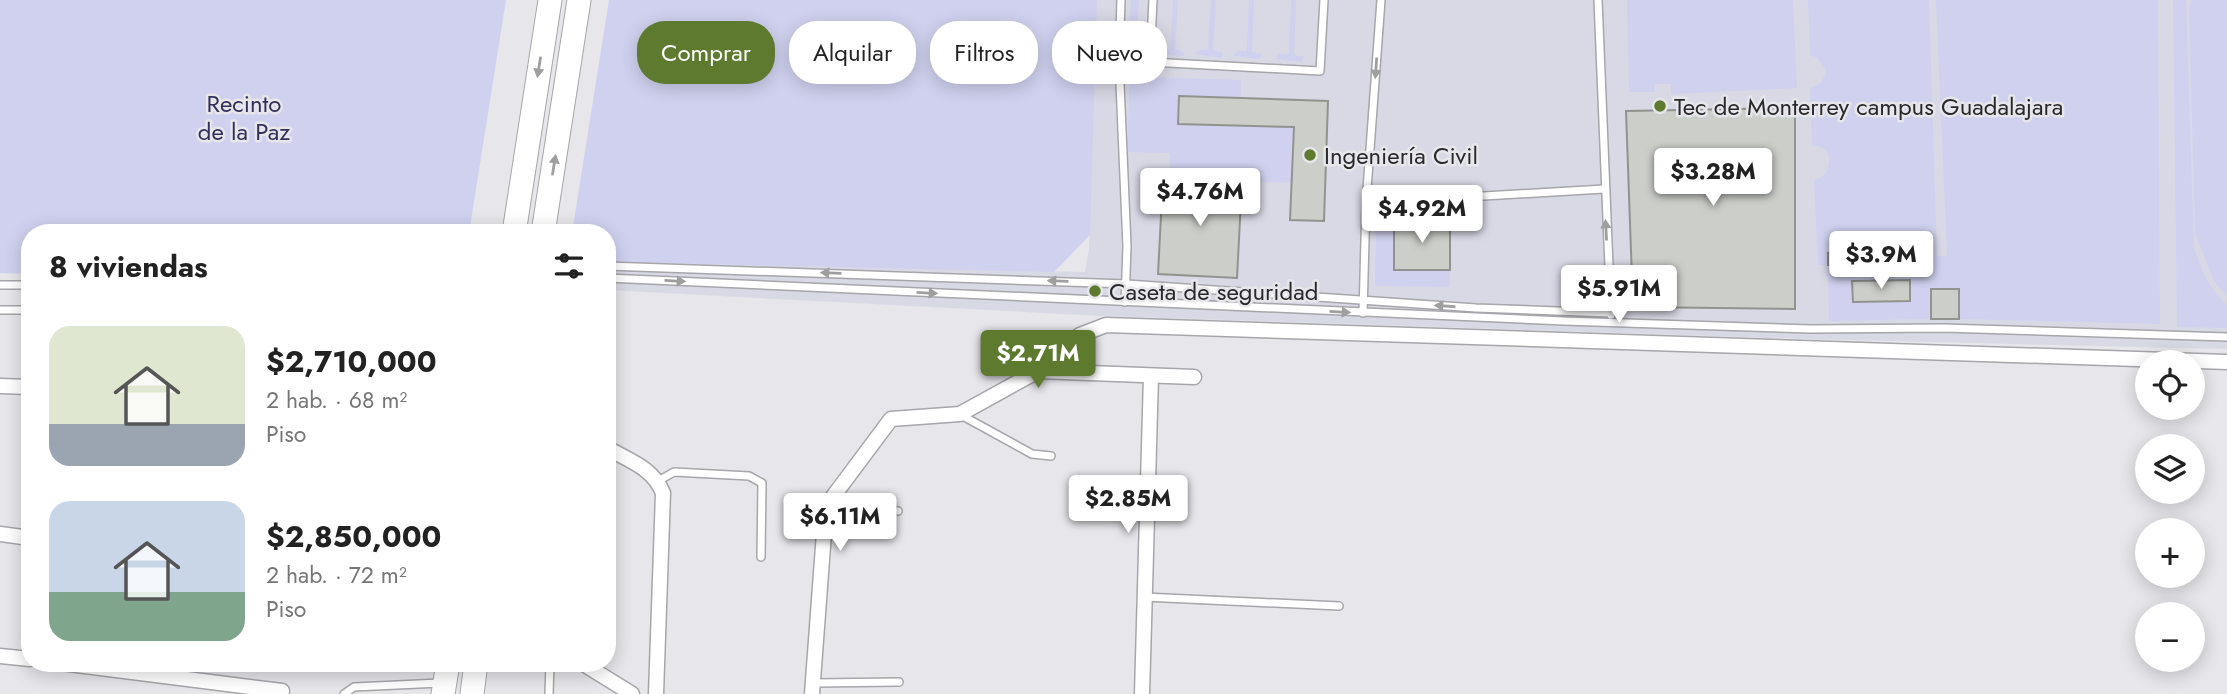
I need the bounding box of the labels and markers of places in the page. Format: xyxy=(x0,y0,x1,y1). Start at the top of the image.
place label: Tec de Monterrey campus Guadalajara xyxy=(1674,89,2063,124)
marker: Tec de Monterrey campus Guadalajara xyxy=(1652,98,1668,114)
place label: Ingeniería Civil xyxy=(1324,138,1478,173)
marker: Ingeniería Civil xyxy=(1302,147,1318,163)
pin: $3.28M xyxy=(1656,148,1770,208)
pin: $4.76M xyxy=(1143,168,1257,228)
pin: $4.92M xyxy=(1365,186,1479,245)
pin: $3.9M xyxy=(1832,232,1930,291)
pin: $5.91M xyxy=(1562,266,1676,325)
place label: Caseta de seguridad xyxy=(1109,274,1318,309)
marker: Caseta de seguridad xyxy=(1087,283,1103,299)
pin: $2.71M xyxy=(981,330,1095,390)
pin: $2.85M xyxy=(1071,476,1185,535)
pin: $6.11M xyxy=(783,494,897,553)

